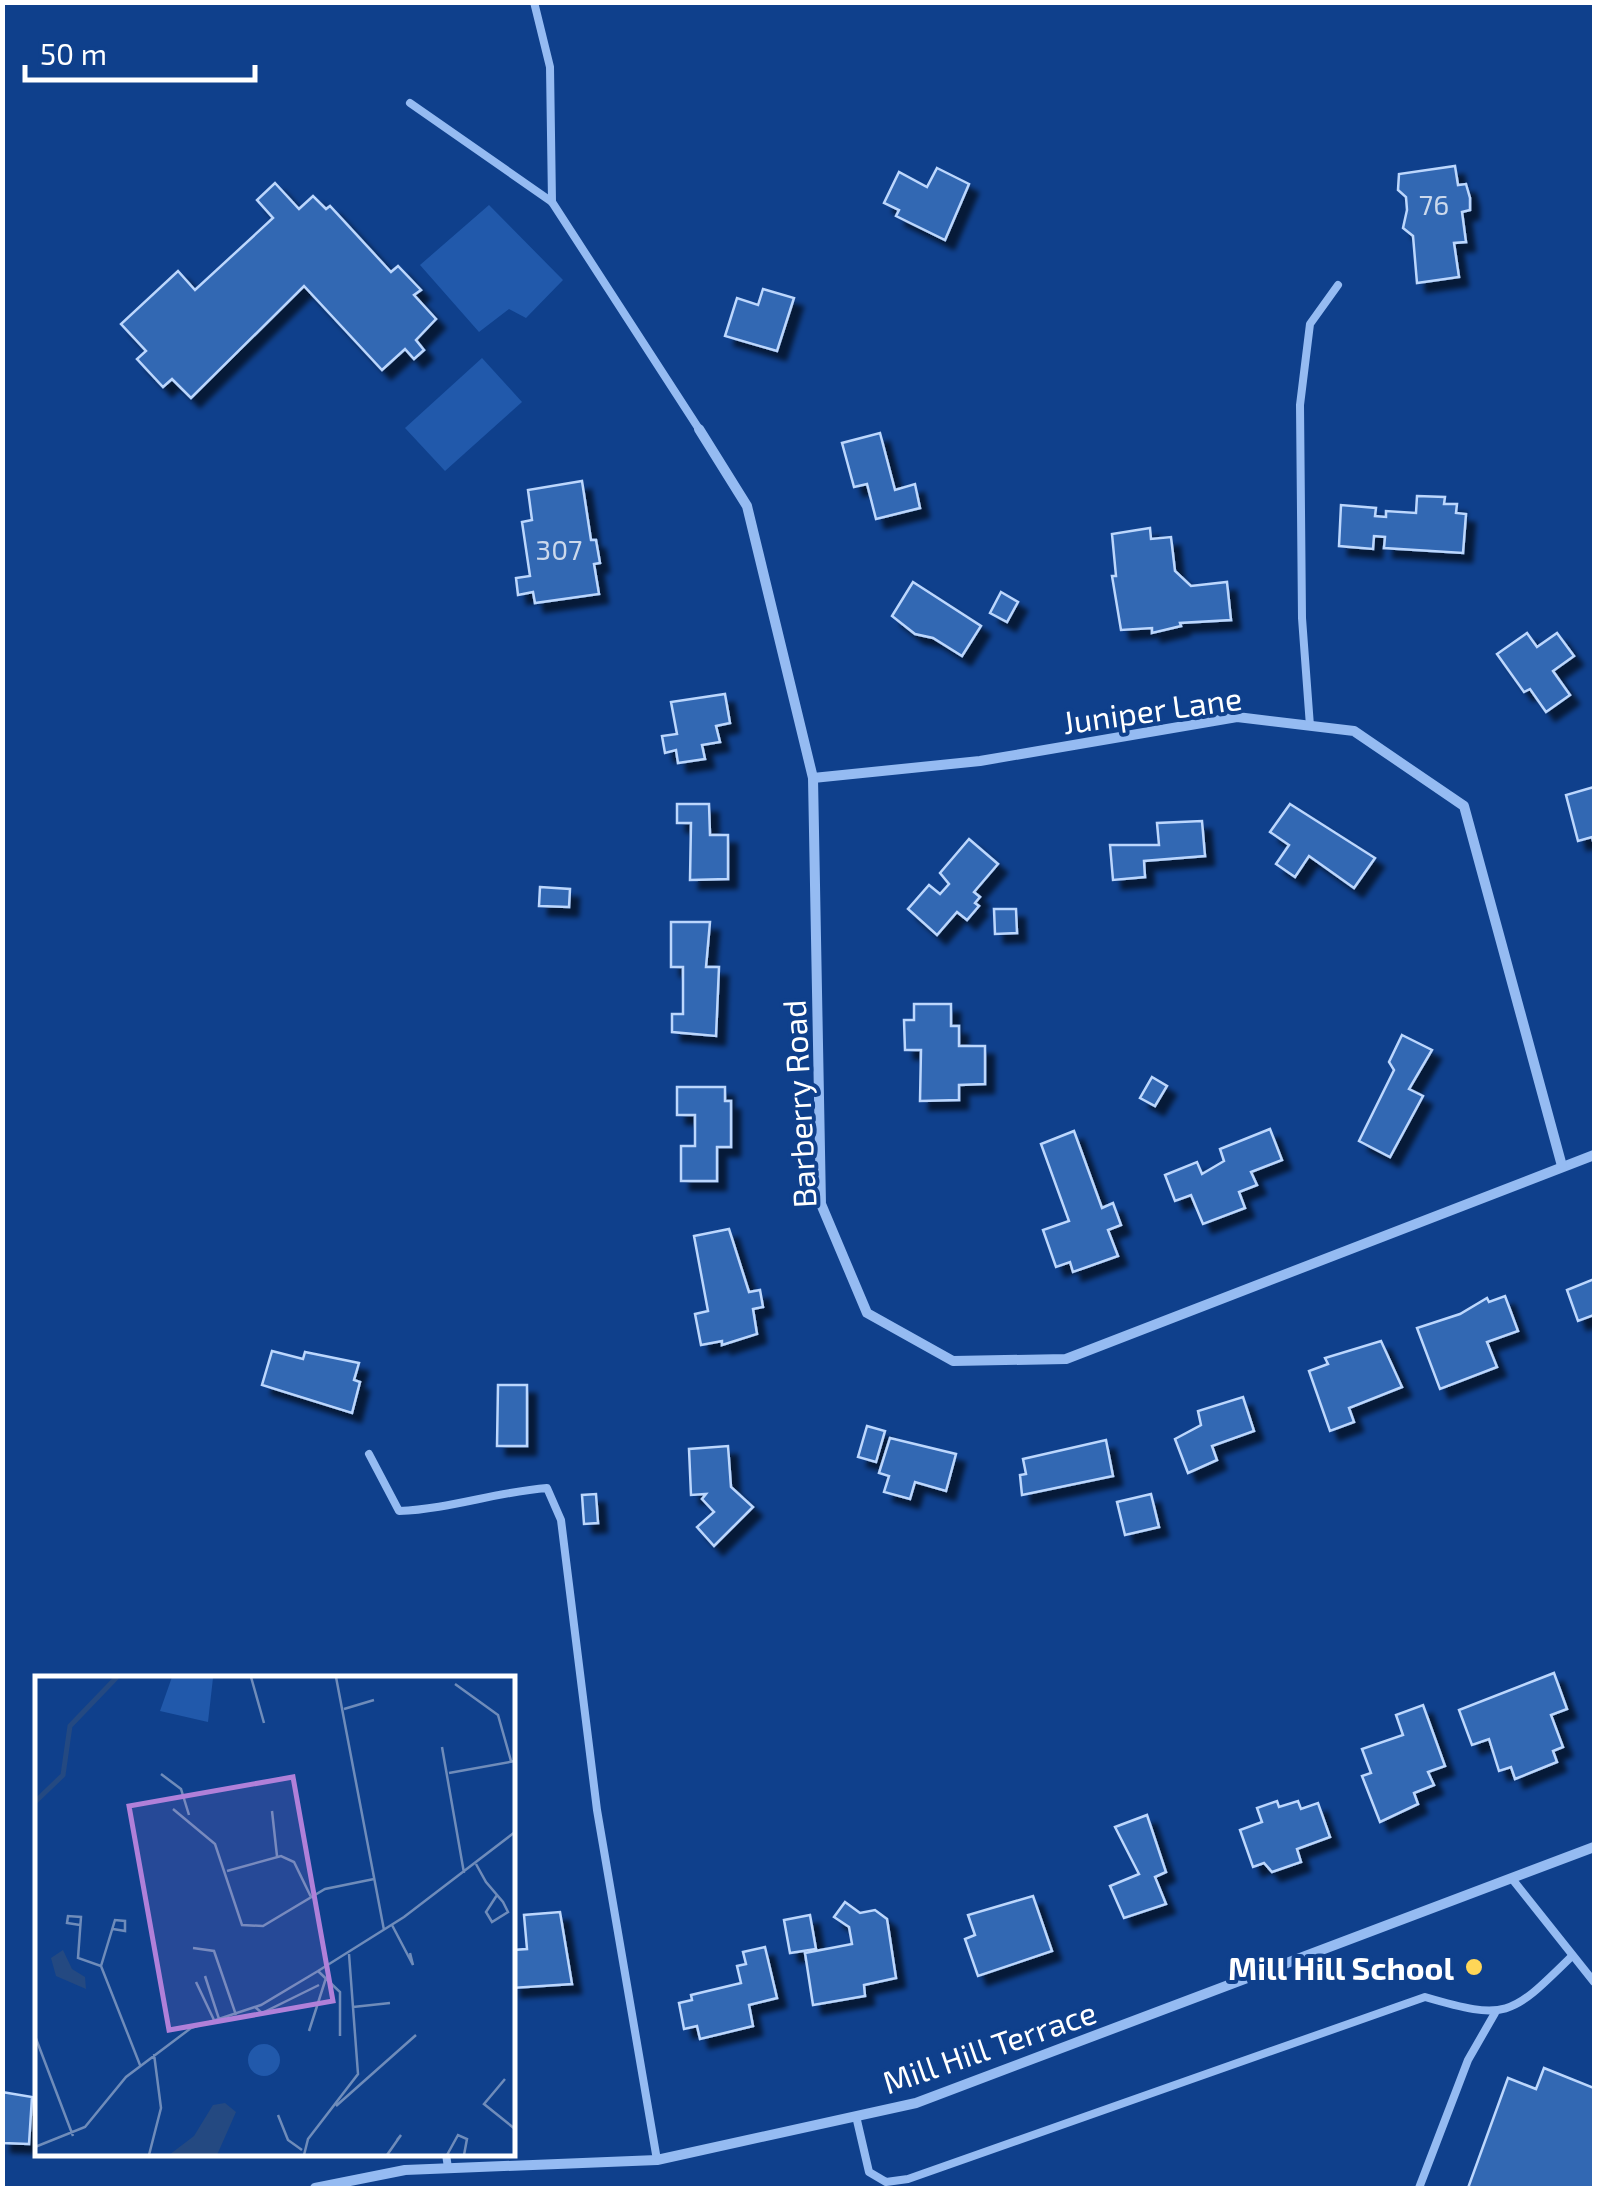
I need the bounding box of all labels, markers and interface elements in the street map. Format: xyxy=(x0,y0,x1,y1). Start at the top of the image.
scale bar xyxy=(25,20,255,82)
text: 50 m xyxy=(40,35,107,71)
house number: 76 xyxy=(1419,187,1449,221)
house number: 307 xyxy=(536,532,582,566)
street label: Juniper Lane xyxy=(1060,678,1244,740)
street label: Barberry Road xyxy=(774,999,822,1209)
inset map xyxy=(35,1676,515,2156)
place label: Mill Hill School xyxy=(1228,1948,1454,1986)
marker: Mill Hill School xyxy=(1463,1956,1485,1978)
street label: Mill Hill Terrace xyxy=(877,1992,1101,2100)

